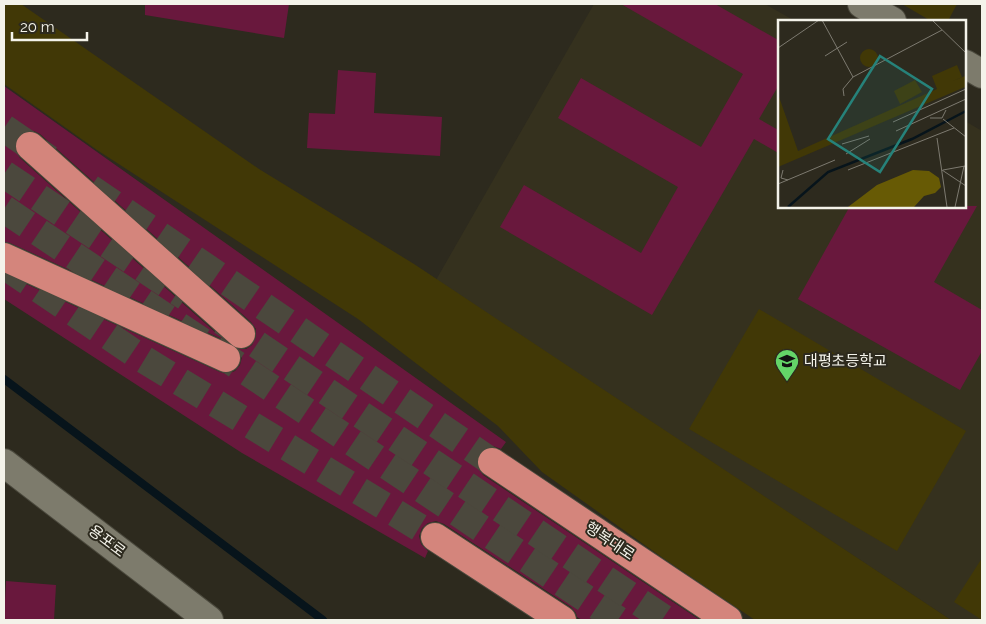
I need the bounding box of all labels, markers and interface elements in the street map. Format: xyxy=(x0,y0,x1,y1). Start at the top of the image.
scale bar xyxy=(12,10,88,42)
text: 20 m xyxy=(20,18,55,36)
inset map xyxy=(778,20,966,208)
school or university icon: 대평초등학교 xyxy=(774,348,800,382)
place label: 대평초등학교 xyxy=(804,352,887,370)
street label: 행복대로 xyxy=(582,518,638,564)
street label: 용포로 xyxy=(85,521,129,561)

